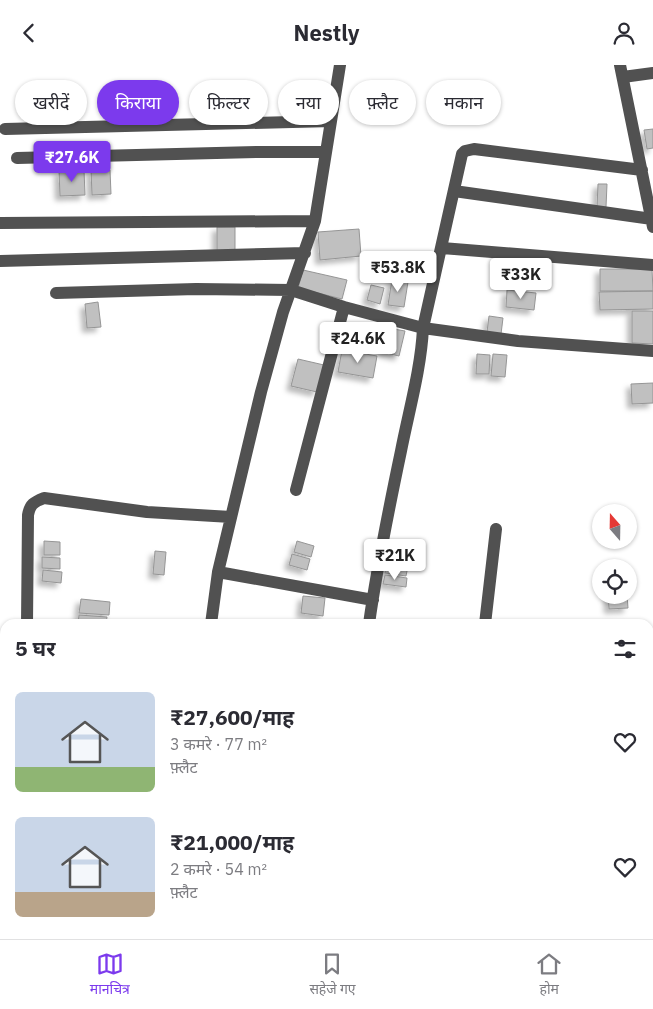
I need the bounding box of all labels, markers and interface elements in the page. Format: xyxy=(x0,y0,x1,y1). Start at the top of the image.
text: Nestly xyxy=(294,18,359,47)
icon: back xyxy=(15,19,43,47)
icon: person xyxy=(610,19,638,47)
chip: खरीदें xyxy=(15,80,87,125)
chip: किराया xyxy=(97,80,179,125)
chip: फ़िल्टर xyxy=(189,80,268,125)
chip: नया xyxy=(278,80,339,125)
chip: फ़्लैट xyxy=(349,80,416,125)
chip: मकान xyxy=(426,80,501,125)
pin: ₹27.6K xyxy=(31,141,113,183)
text: ₹27.6K xyxy=(45,147,99,167)
pin: ₹53.8K xyxy=(357,251,439,293)
text: ₹53.8K xyxy=(371,257,425,277)
pin: ₹33K xyxy=(491,257,551,300)
text: ₹33K xyxy=(501,264,541,284)
pin: ₹24.6K xyxy=(317,321,399,364)
text: ₹24.6K xyxy=(331,328,385,348)
north arrow xyxy=(592,504,638,549)
map controls xyxy=(592,504,637,604)
pin: ₹21K xyxy=(365,539,425,581)
text: ₹21K xyxy=(375,545,415,565)
button: locate xyxy=(592,559,637,604)
text: 5 घर xyxy=(15,634,55,662)
icon: filters xyxy=(611,635,639,663)
text: ₹27,600/माह xyxy=(170,703,294,731)
icon: home xyxy=(55,712,115,772)
icon: heart xyxy=(611,728,639,756)
text: 3 कमरे · 77 m² xyxy=(170,734,267,754)
text: फ़्लैट xyxy=(170,757,198,777)
text: ₹21,000/माह xyxy=(170,828,294,856)
icon: home xyxy=(55,837,115,897)
icon: heart xyxy=(611,853,639,881)
text: 2 कमरे · 54 m² xyxy=(170,859,267,879)
text: फ़्लैट xyxy=(170,882,198,902)
tab: मानचित्र xyxy=(90,950,130,1000)
tab: सहेजे गए xyxy=(309,950,356,1000)
tab: होम xyxy=(535,950,563,1000)

